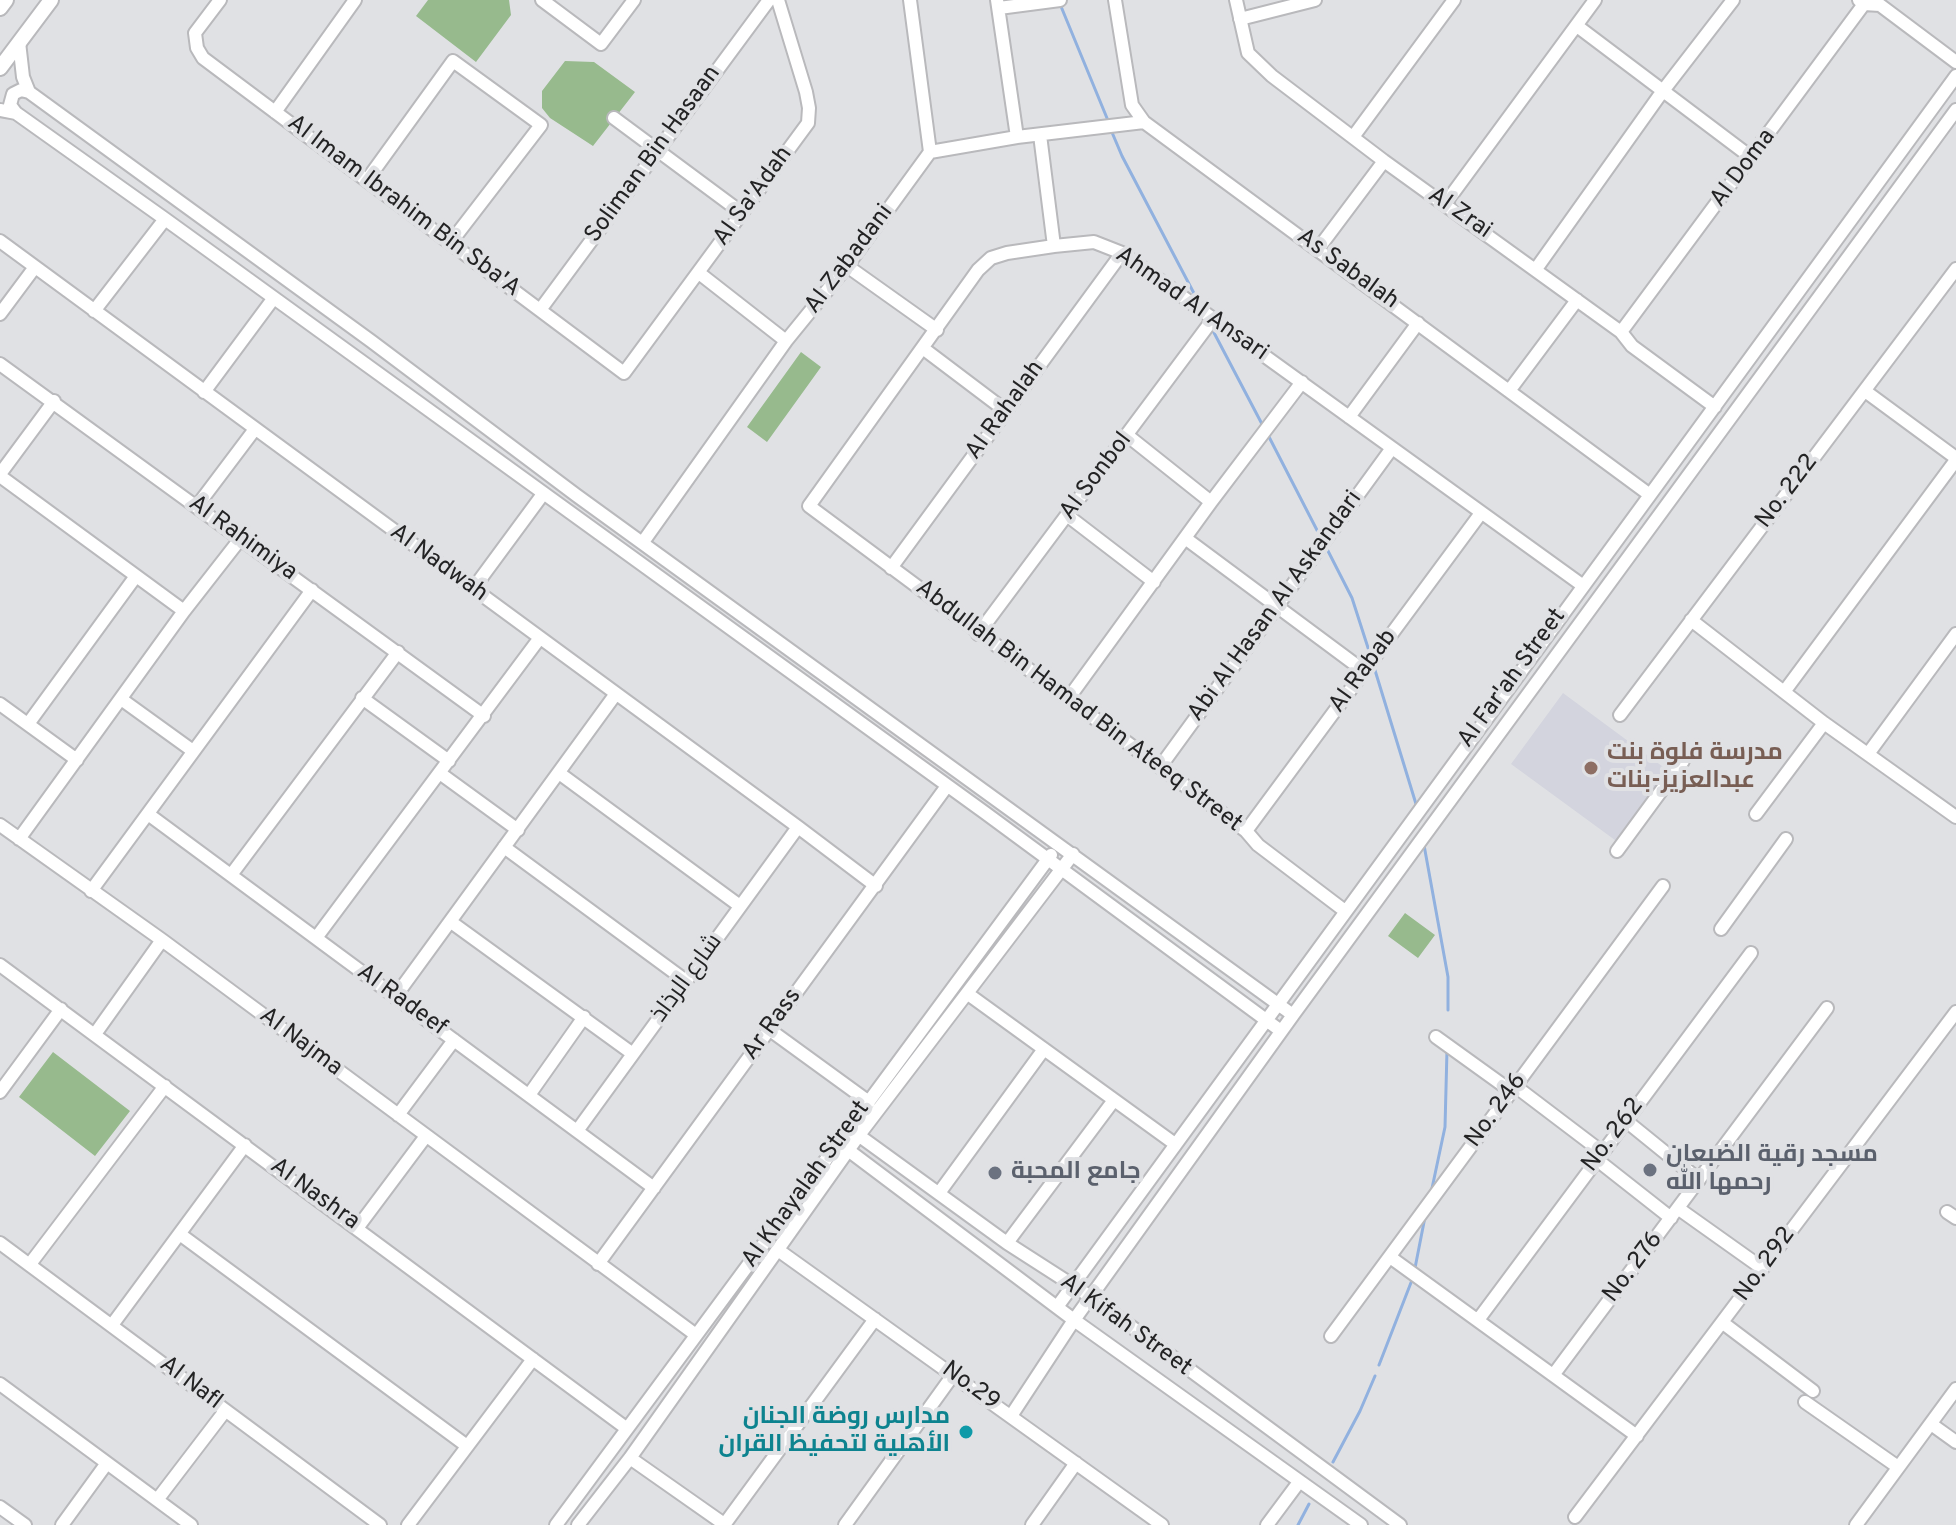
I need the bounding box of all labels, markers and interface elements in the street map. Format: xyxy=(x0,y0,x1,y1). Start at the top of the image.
street label: Soliman Bin Hasaan xyxy=(580,61,728,249)
street label: Al Imam Ibrahim Bin Sba'A xyxy=(281,110,525,304)
street label: Al Doma xyxy=(1705,124,1783,214)
street label: Al Sa'Adah xyxy=(708,142,800,252)
street label: Al Zrai xyxy=(1421,182,1497,246)
street label: Al Zabadani xyxy=(800,200,900,320)
street label: As Sabalah xyxy=(1290,223,1404,317)
street label: Ahmad Al Ansari xyxy=(1109,242,1273,368)
street label: Al Rahalah xyxy=(960,356,1052,466)
street label: Al Sonbol xyxy=(1055,427,1139,527)
street label: No. 222 xyxy=(1751,449,1825,535)
street label: Abi Al Hasan Al Askandari xyxy=(1183,486,1369,728)
street label: Al Rahimiya xyxy=(182,490,302,588)
street label: Al Nadwah xyxy=(383,519,493,609)
street label: Abdullah Bin Hamad Bin Ateeq Street xyxy=(909,575,1247,839)
street label: Al Far'ah Street xyxy=(1453,604,1573,754)
street label: Al Rabab xyxy=(1324,624,1404,720)
place label: مدرسة فلوة بنت عبدالعزيز-بنات xyxy=(1607,740,1783,796)
marker: مدرسة فلوة بنت عبدالعزيز-بنات xyxy=(1582,759,1600,777)
street label: شارع الرذاذ xyxy=(646,929,730,1029)
street label: Al Radeef xyxy=(350,959,452,1043)
street label: Ar Rass xyxy=(737,983,809,1067)
street label: Al Najma xyxy=(253,1002,347,1084)
street label: No. 246 xyxy=(1460,1068,1534,1154)
street label: No. 262 xyxy=(1577,1093,1651,1179)
street label: Al Khayalah Street xyxy=(737,1096,877,1274)
place label: مسجد رقية الضبعان رحمها الله xyxy=(1666,1142,1878,1198)
street label: Al Nashra xyxy=(264,1153,364,1237)
place label: جامع المحبة xyxy=(1011,1159,1141,1187)
marker: مسجد رقية الضبعان رحمها الله xyxy=(1641,1161,1659,1179)
marker: جامع المحبة xyxy=(986,1164,1004,1182)
street label: No. 292 xyxy=(1729,1222,1803,1308)
street label: No. 276 xyxy=(1598,1227,1670,1309)
street label: Al Kifah Street xyxy=(1053,1269,1197,1383)
street label: Al Nafl xyxy=(153,1351,227,1417)
street label: No.29 xyxy=(935,1356,1005,1418)
place label: مدارس روضة الجنان الأهلية لتحفيظ القران xyxy=(718,1404,950,1460)
marker: مدارس روضة الجنان الأهلية لتحفيظ القران xyxy=(957,1423,975,1441)

